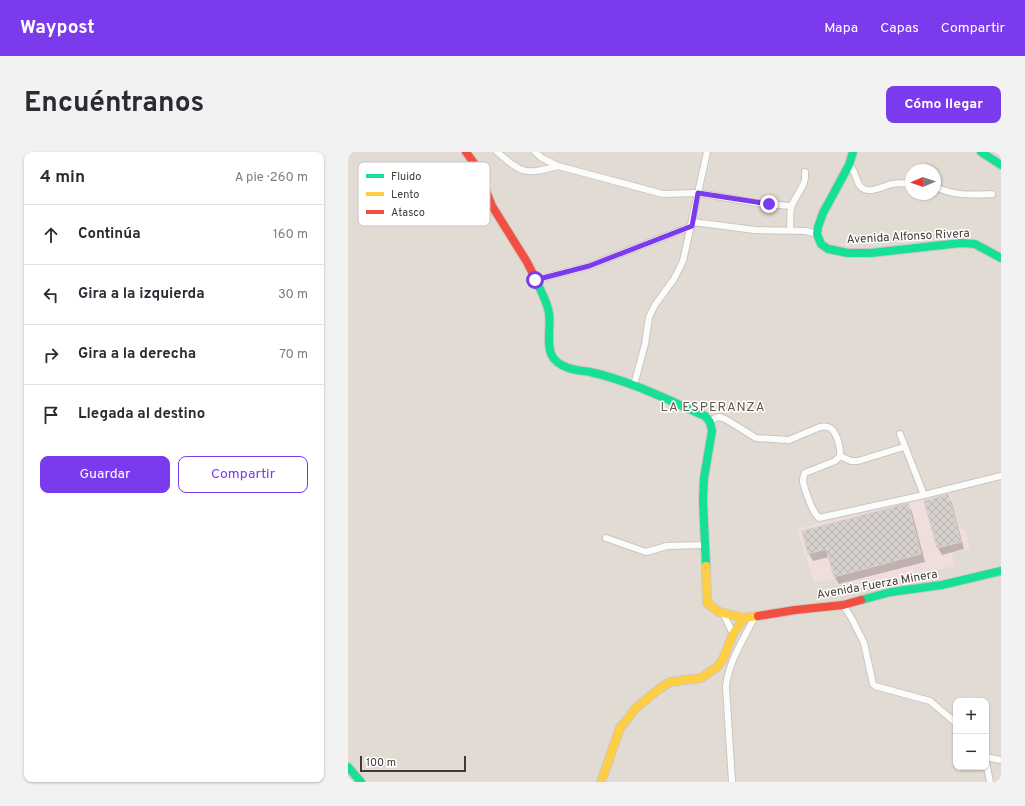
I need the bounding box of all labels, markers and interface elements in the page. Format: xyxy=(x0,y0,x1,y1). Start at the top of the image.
text: Waypost xyxy=(20,16,95,40)
text: Mapa xyxy=(824,20,858,37)
text: Capas xyxy=(880,20,919,37)
text: Compartir xyxy=(941,20,1005,37)
text: Encuéntranos xyxy=(24,86,204,122)
button: Cómo llegar xyxy=(886,86,1001,123)
legend xyxy=(358,162,490,226)
north arrow xyxy=(905,164,941,200)
text: 4 min xyxy=(40,167,85,189)
text: A pie · 260 m xyxy=(235,170,308,186)
text: Fluido xyxy=(391,170,421,184)
text: Lento xyxy=(391,188,419,202)
route end xyxy=(760,195,778,213)
text: Atasco xyxy=(391,206,425,220)
icon: ahead xyxy=(40,224,62,246)
text: Continúa xyxy=(78,225,140,244)
street label: Avenida Alfonso Rivera xyxy=(846,226,970,248)
text: 160 m xyxy=(273,227,308,243)
route start xyxy=(526,271,544,289)
icon: left xyxy=(40,284,62,306)
text: Gira a la izquierda xyxy=(78,285,205,304)
text: 30 m xyxy=(278,287,308,303)
icon: right xyxy=(40,344,62,366)
text: Gira a la derecha xyxy=(78,345,196,364)
text: 70 m xyxy=(279,347,308,363)
district label: LA ESPERANZA xyxy=(660,400,766,416)
icon: arrive xyxy=(40,404,62,426)
text: Llegada al destino xyxy=(78,405,205,424)
button: Guardar xyxy=(40,456,170,493)
button: Compartir xyxy=(178,456,308,493)
street label: Avenida Fuerza Minera xyxy=(816,566,939,603)
map controls xyxy=(953,698,989,770)
button: + xyxy=(953,698,989,734)
button: − xyxy=(953,734,989,770)
scale bar xyxy=(360,754,466,773)
text: 100 m xyxy=(366,756,396,770)

